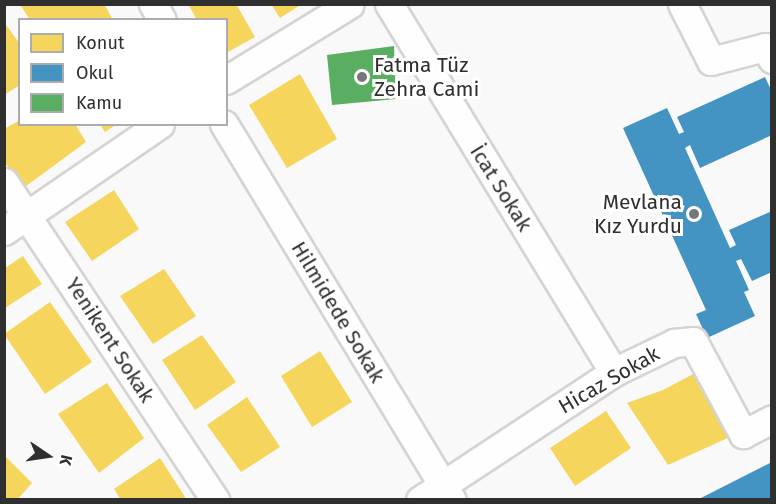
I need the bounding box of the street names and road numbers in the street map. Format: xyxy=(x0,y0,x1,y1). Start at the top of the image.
street label: İcat Sokak xyxy=(465,140,537,236)
street label: Hilmidede Sokak xyxy=(286,237,390,387)
street label: Yenikent Sokak xyxy=(60,273,160,407)
street label: Hicaz Sokak xyxy=(554,341,664,419)

